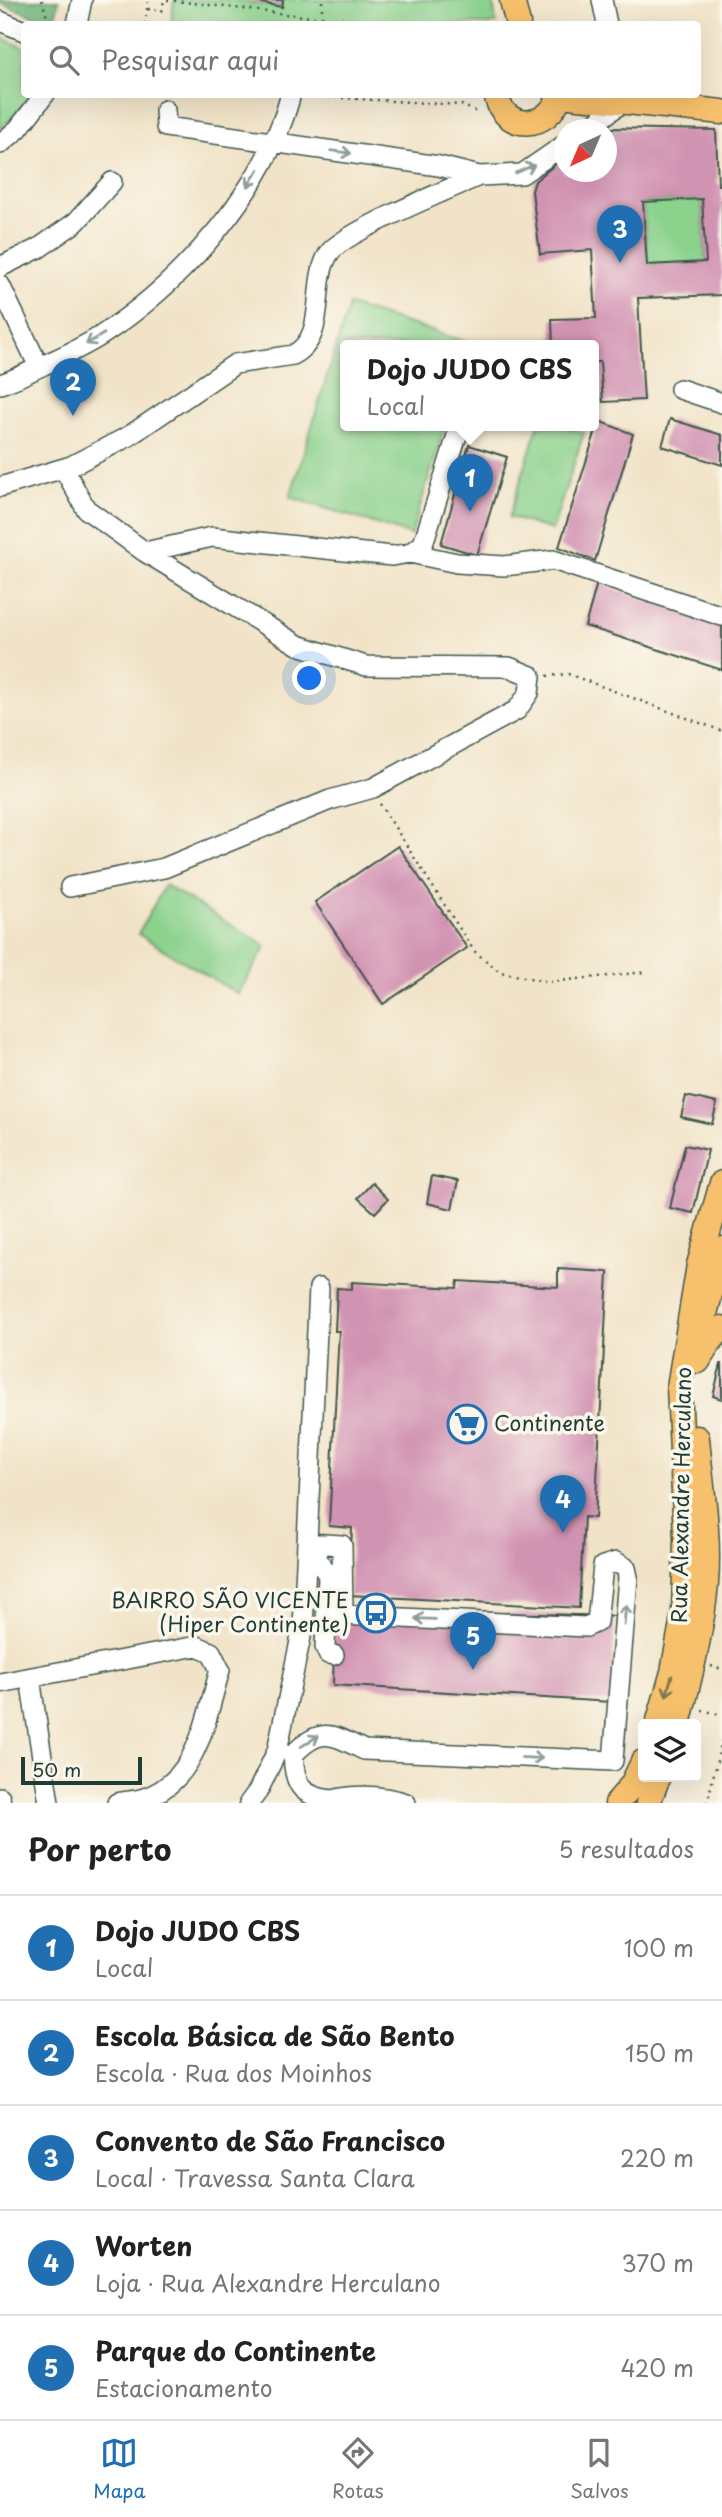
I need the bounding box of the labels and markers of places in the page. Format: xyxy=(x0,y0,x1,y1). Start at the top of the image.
pin: 3 xyxy=(597,205,643,263)
pin: 2 xyxy=(50,358,96,416)
pin: 1 xyxy=(447,454,493,512)
supermarket icon: Continente xyxy=(446,1403,488,1445)
place label: Continente xyxy=(494,1406,605,1438)
pin: 4 xyxy=(540,1475,586,1533)
place label: BAIRRO SÃO VICENTE (Hiper Continente) xyxy=(111,1583,349,1639)
bus stop icon: BAIRRO SÃO VICENTE (Hiper Continente) xyxy=(355,1592,397,1634)
pin: 5 xyxy=(450,1612,496,1670)

